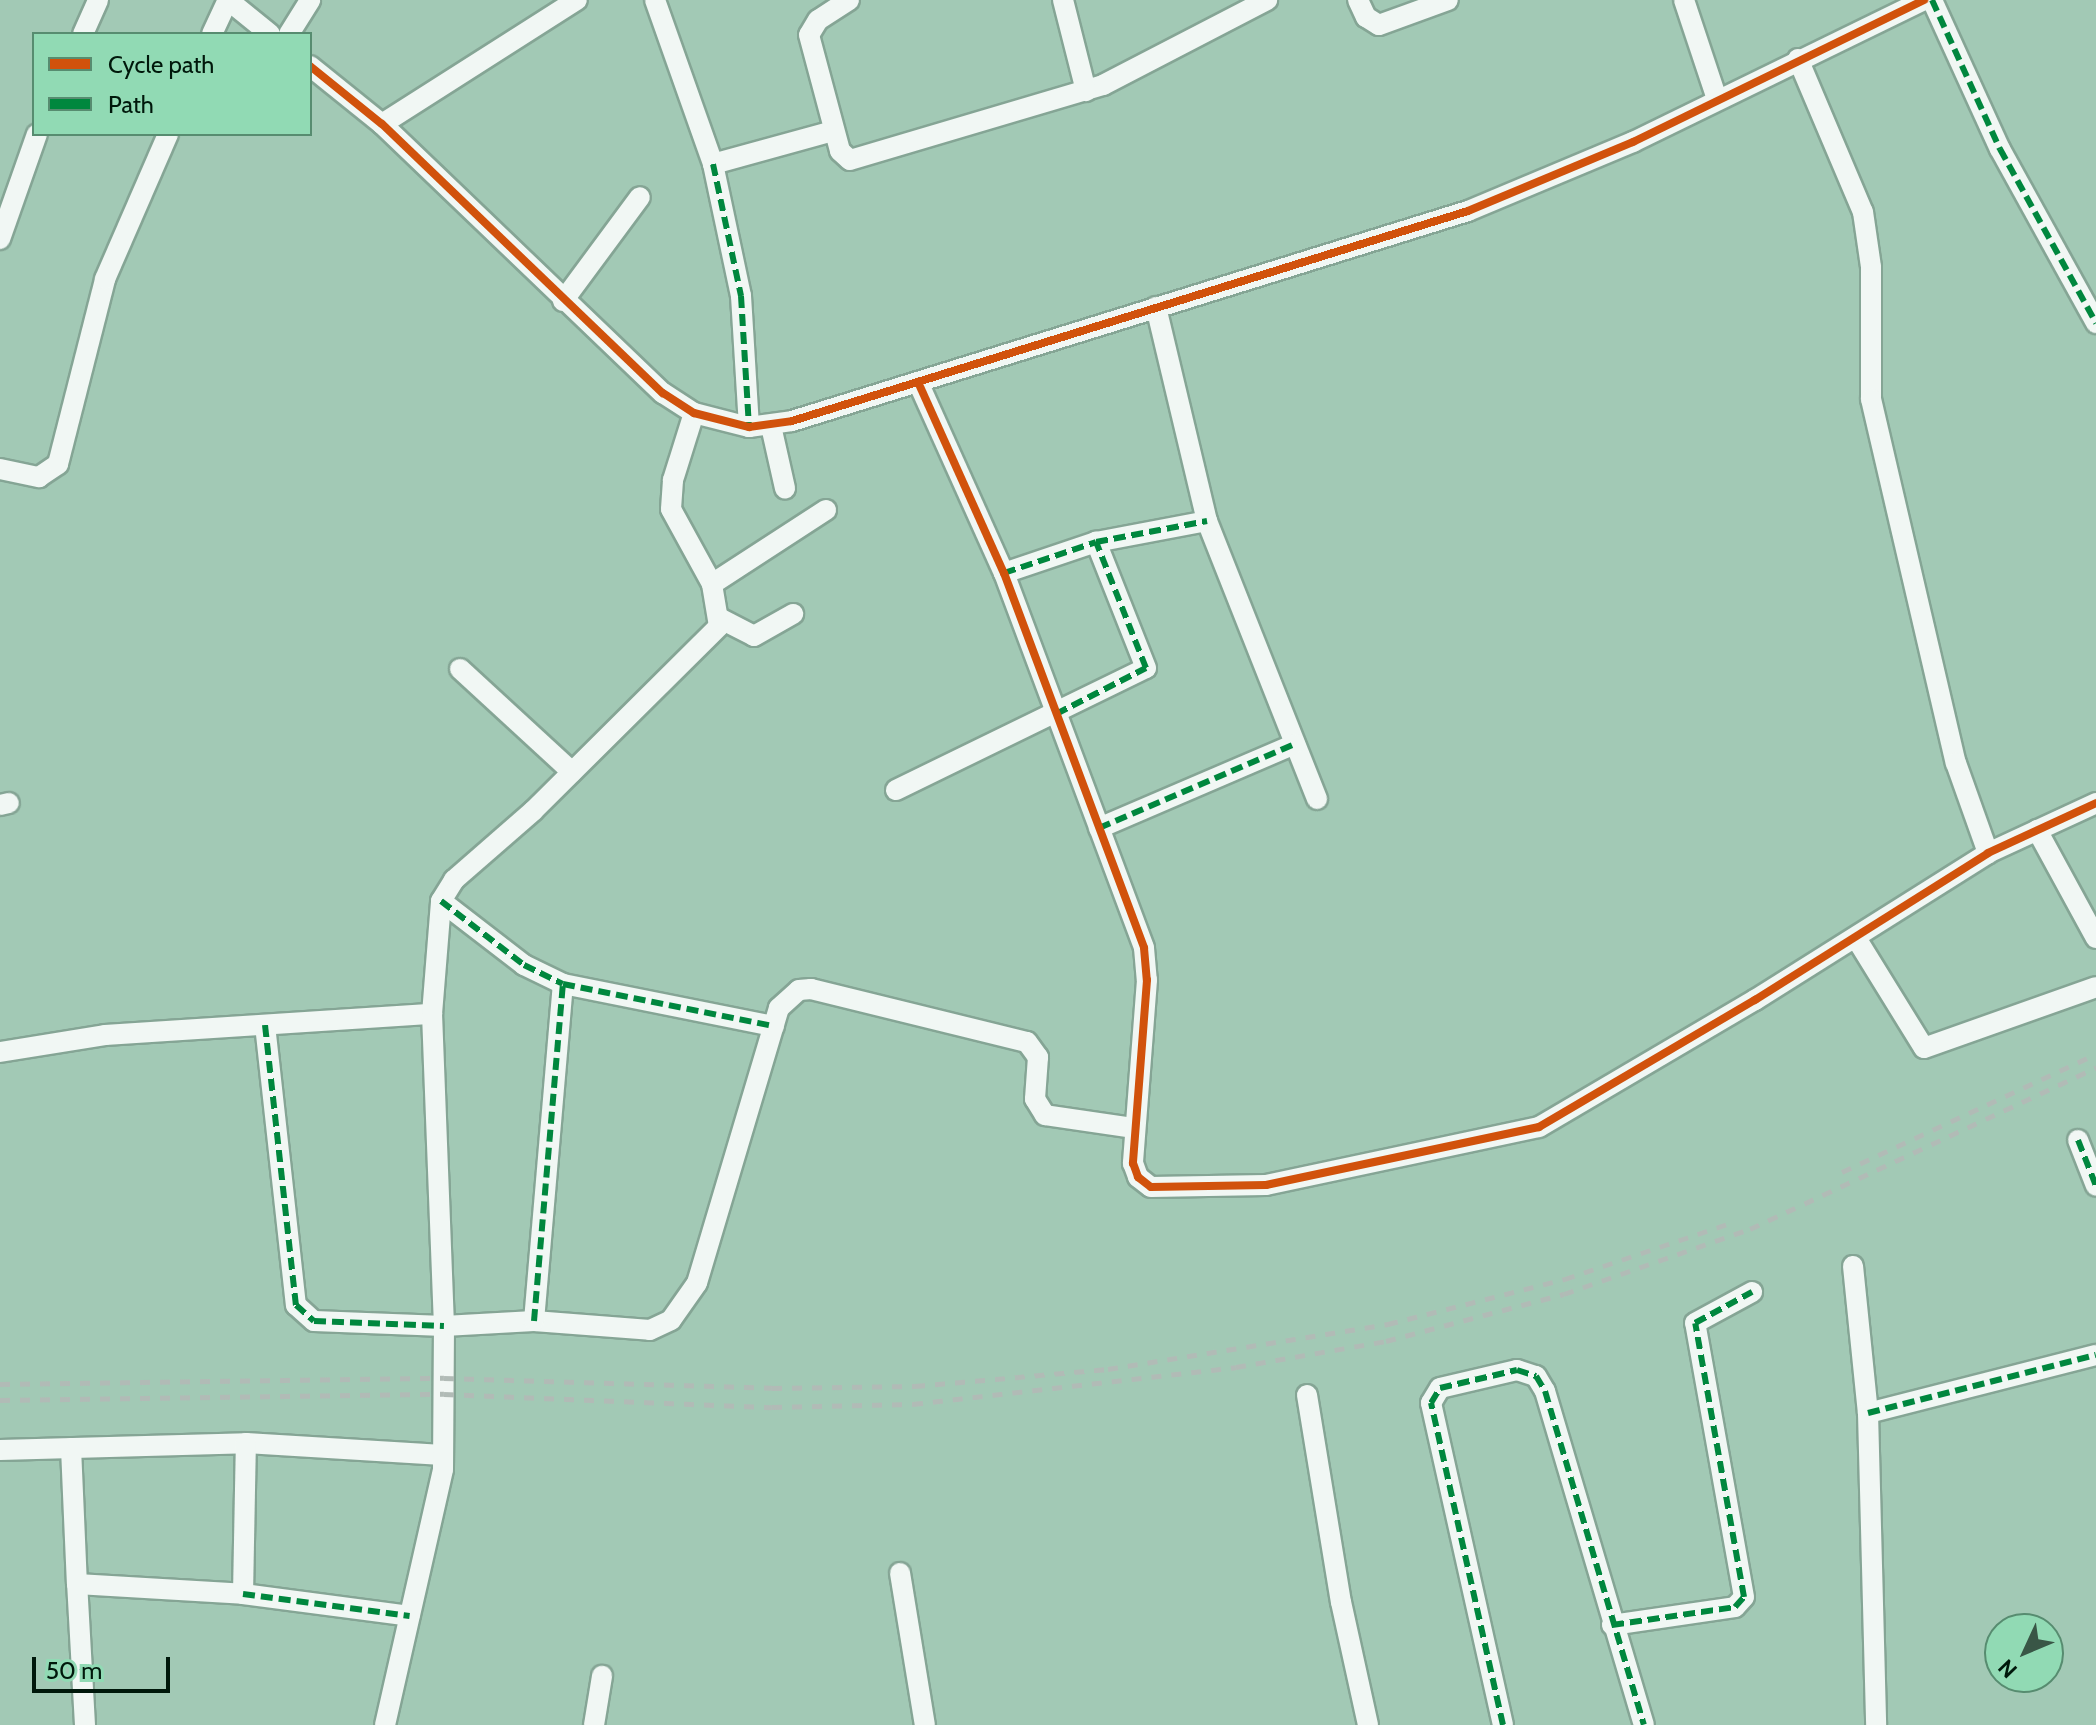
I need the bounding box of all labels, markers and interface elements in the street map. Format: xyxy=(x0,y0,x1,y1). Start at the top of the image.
legend xyxy=(32,32,312,136)
text: Cycle path xyxy=(108,50,214,79)
text: Path xyxy=(108,90,154,119)
north arrow xyxy=(1984,1613,2064,1693)
scale bar xyxy=(36,1641,174,1691)
text: N xyxy=(1993,1654,2023,1684)
text: 50 m xyxy=(46,1656,102,1685)

